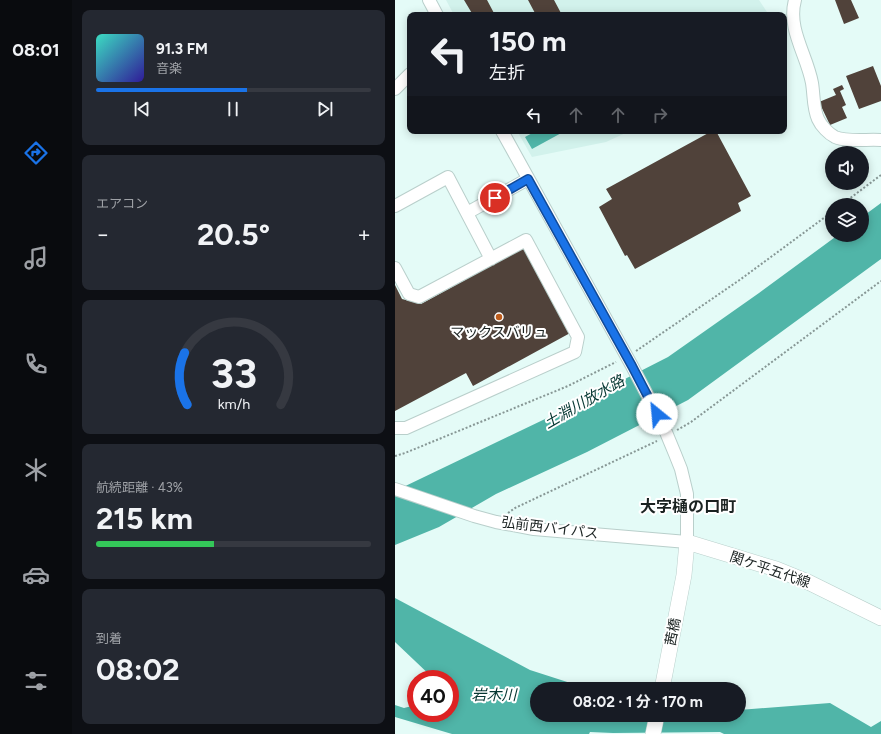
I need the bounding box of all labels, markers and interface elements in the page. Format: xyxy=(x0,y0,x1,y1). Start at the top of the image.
text: 150 m xyxy=(489,24,566,58)
icon: left xyxy=(423,28,475,80)
text: 08:01 xyxy=(12,39,60,61)
text: 91.3 FM xyxy=(156,40,208,58)
text: 音楽 xyxy=(156,61,182,76)
text: 左折 xyxy=(489,62,525,84)
icon: previous xyxy=(131,98,153,120)
icon: pause xyxy=(222,98,244,120)
icon: next xyxy=(314,98,336,120)
icon: left xyxy=(523,104,545,126)
icon: ahead xyxy=(565,104,587,126)
icon: ahead xyxy=(607,104,629,126)
icon: right xyxy=(649,104,671,126)
icon: directions xyxy=(22,139,50,167)
map controls xyxy=(825,146,869,242)
button: sound xyxy=(825,146,869,190)
pin xyxy=(478,181,512,215)
icon: arrive xyxy=(484,187,506,209)
text: エアコン xyxy=(96,196,148,211)
button: layers xyxy=(825,198,869,242)
text: 20.5° xyxy=(197,216,270,253)
text: − xyxy=(96,221,110,248)
text: + xyxy=(357,221,371,248)
icon: music xyxy=(22,244,50,272)
marker: マックスバリュ xyxy=(494,312,504,322)
place label: マックスバリュ xyxy=(450,324,548,341)
text: 33 xyxy=(210,348,257,398)
icon: phone xyxy=(22,350,50,378)
water label: 土淵川放水路 xyxy=(541,371,629,432)
position arrow xyxy=(636,393,678,435)
text: km/h xyxy=(217,395,250,413)
icon: climate xyxy=(22,456,50,484)
text: 航続距離 · 43% xyxy=(96,480,183,495)
district label: 大字樋の口町 xyxy=(640,497,736,516)
text: 215 km xyxy=(96,500,193,537)
street label: 弘前西バイパス xyxy=(500,514,600,542)
street label: 関ケ平五代線 xyxy=(728,548,812,592)
icon: car xyxy=(22,561,50,589)
street label: 茜橋 xyxy=(662,617,684,647)
text: 到着 xyxy=(96,631,122,646)
text: 08:02 xyxy=(96,651,180,688)
icon: filters xyxy=(22,667,50,695)
speed limit sign: 40 xyxy=(407,670,459,722)
water label: 岩木川 xyxy=(471,686,518,704)
text: 08:02 · 1 分 · 170 m xyxy=(573,693,703,711)

